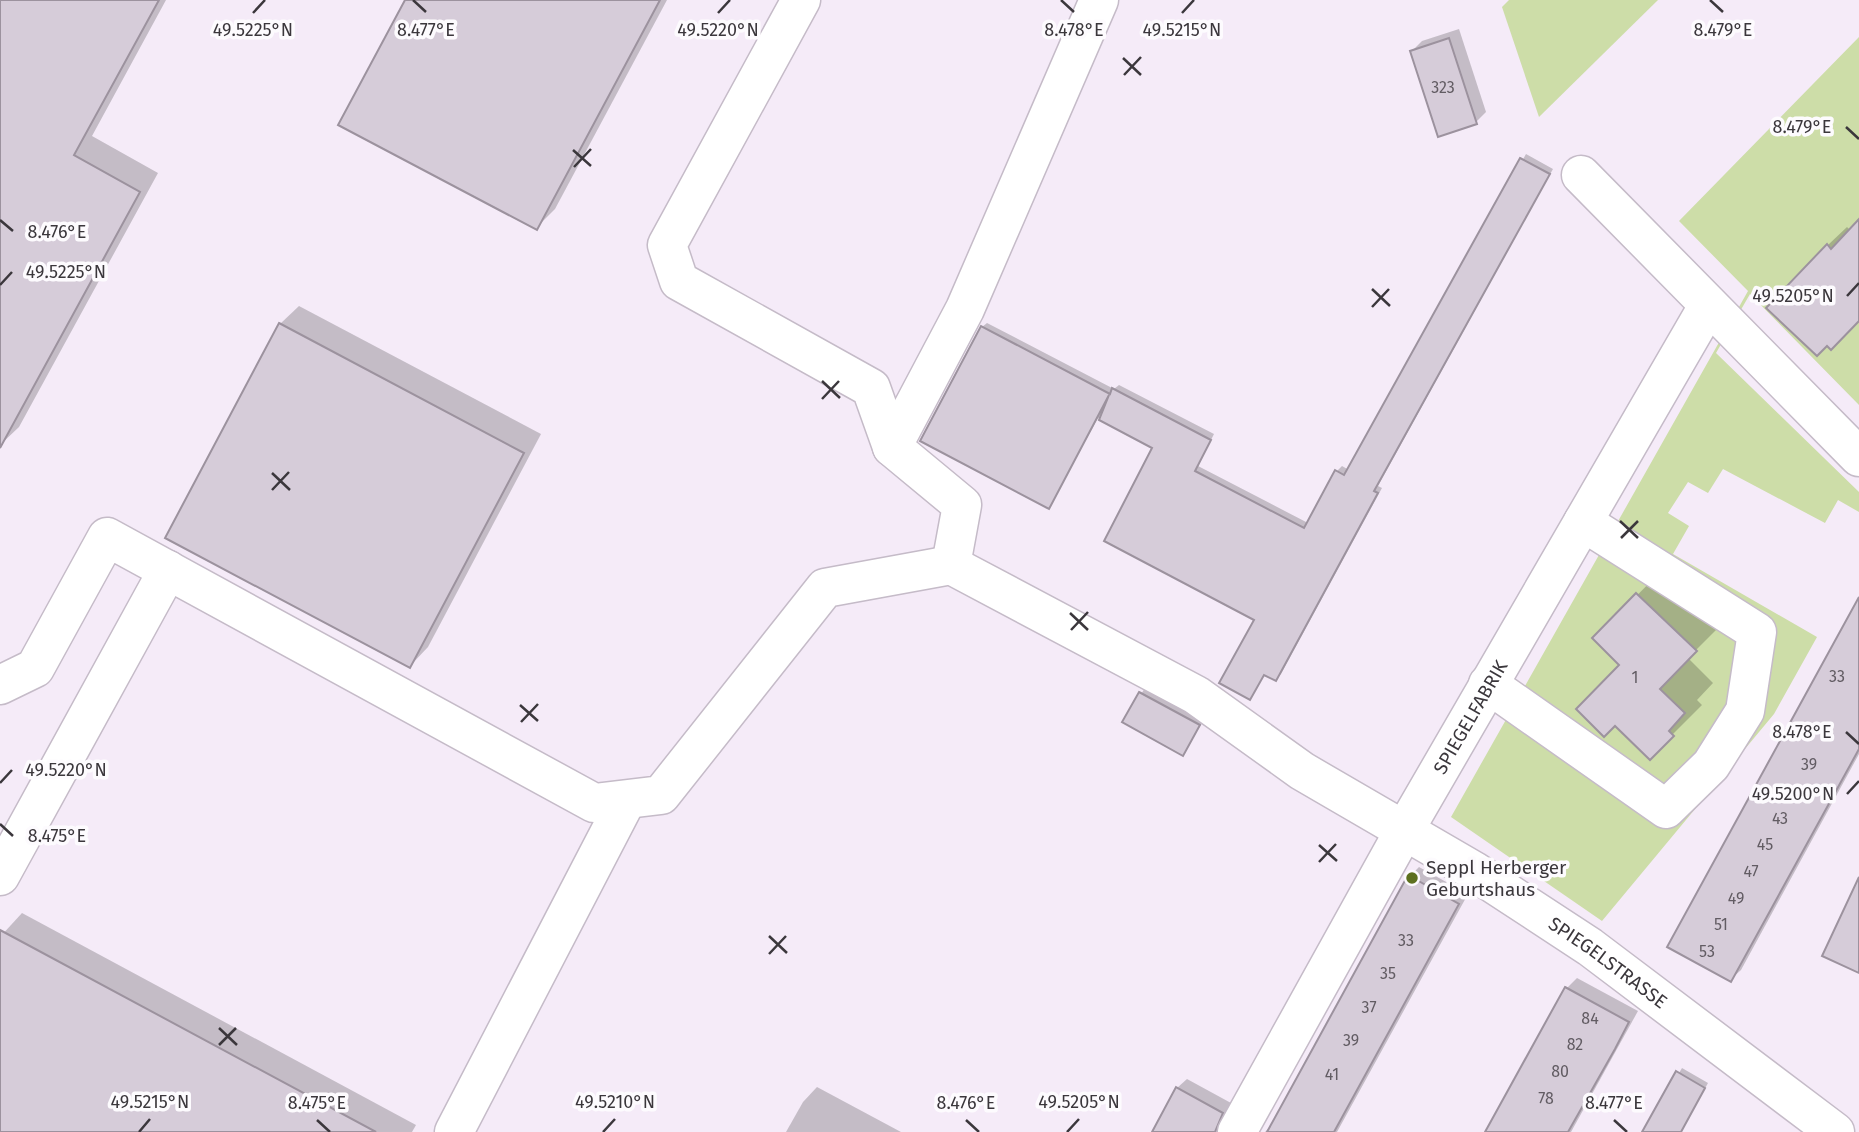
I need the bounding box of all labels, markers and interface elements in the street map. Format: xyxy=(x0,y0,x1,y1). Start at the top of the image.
text: 49.5225°N xyxy=(213,19,293,41)
text: 8.477°E xyxy=(397,19,455,41)
text: 49.5220°N xyxy=(677,19,759,41)
text: 8.478°E xyxy=(1044,19,1104,41)
text: 49.5215°N xyxy=(1143,19,1221,41)
text: 8.479°E xyxy=(1694,19,1752,41)
house number: 323 xyxy=(1431,78,1455,97)
text: 8.479°E xyxy=(1773,116,1831,138)
text: 8.476°E xyxy=(28,221,86,243)
text: 49.5225°N xyxy=(26,261,106,283)
text: 49.5205°N xyxy=(1752,285,1834,307)
street label: SPIEGELFABRIK xyxy=(1428,655,1512,778)
house number: 33 xyxy=(1829,667,1845,686)
house number: 1 xyxy=(1632,668,1638,687)
text: 8.478°E xyxy=(1772,721,1832,743)
house number: 39 xyxy=(1801,755,1817,774)
text: 49.5220°N xyxy=(25,759,107,781)
text: 49.5200°N xyxy=(1752,783,1834,805)
house number: 43 xyxy=(1772,809,1788,828)
text: 8.475°E xyxy=(28,825,86,847)
house number: 45 xyxy=(1757,835,1773,854)
place label: Seppl Herberger Geburtshaus xyxy=(1426,856,1567,901)
house number: 47 xyxy=(1743,862,1759,881)
marker: Seppl Herberger Geburtshaus xyxy=(1404,870,1420,886)
house number: 49 xyxy=(1728,889,1744,908)
street label: SPIEGELSTRASSE xyxy=(1544,912,1672,1013)
house number: 51 xyxy=(1714,915,1728,934)
house number: 33 xyxy=(1398,931,1414,950)
house number: 53 xyxy=(1699,942,1715,961)
house number: 35 xyxy=(1380,964,1396,983)
house number: 37 xyxy=(1361,998,1377,1017)
house number: 84 xyxy=(1581,1009,1599,1028)
house number: 39 xyxy=(1343,1031,1359,1050)
house number: 82 xyxy=(1567,1035,1583,1054)
house number: 80 xyxy=(1551,1062,1569,1081)
house number: 41 xyxy=(1325,1065,1339,1084)
house number: 78 xyxy=(1538,1089,1554,1108)
text: 49.5215°N xyxy=(111,1091,189,1113)
text: 49.5210°N xyxy=(575,1091,655,1113)
text: 49.5205°N xyxy=(1038,1091,1120,1113)
text: 8.475°E xyxy=(288,1092,346,1114)
text: 8.476°E xyxy=(937,1092,995,1114)
text: 8.477°E xyxy=(1585,1092,1643,1114)

